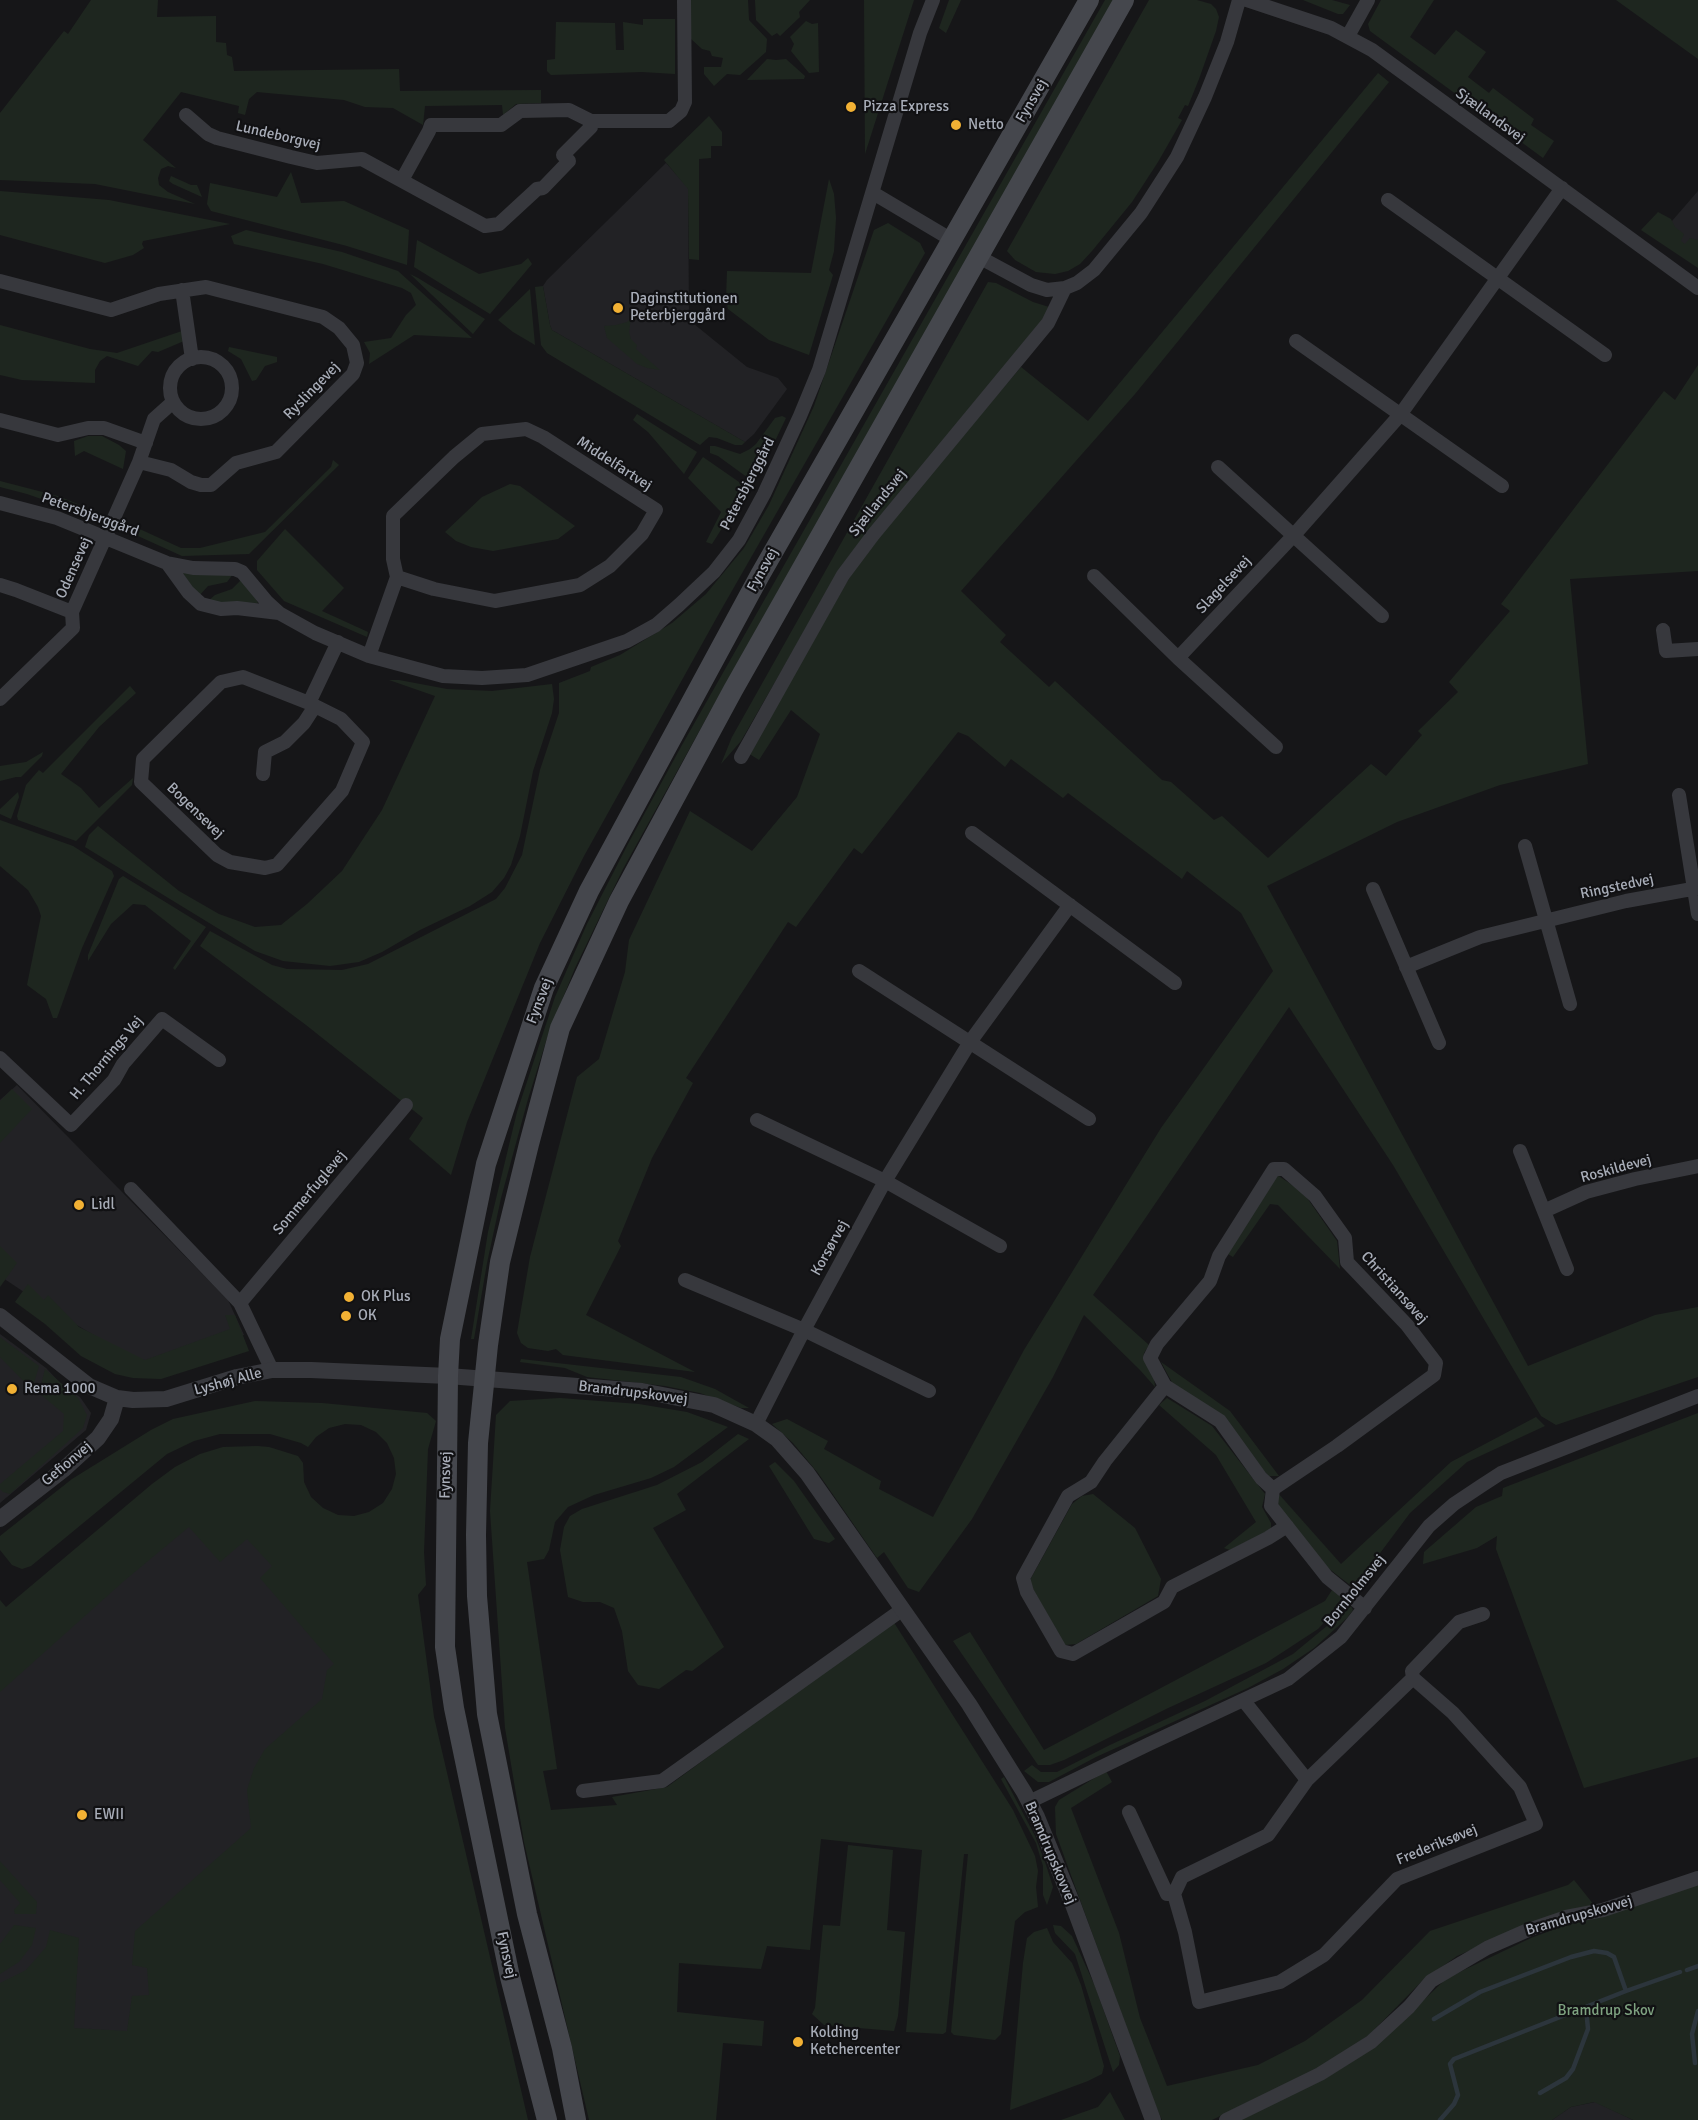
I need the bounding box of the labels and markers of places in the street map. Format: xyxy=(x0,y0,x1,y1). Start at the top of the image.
place label: Pizza Express xyxy=(863,98,949,116)
marker: Pizza Express xyxy=(844,100,858,114)
place label: Netto xyxy=(968,116,1004,134)
marker: Netto xyxy=(949,118,963,132)
place label: Daginstitutionen Peterbjerggård xyxy=(630,290,738,325)
marker: Daginstitutionen Peterbjerggård xyxy=(611,301,625,315)
place label: Lidl xyxy=(91,1196,115,1214)
marker: Lidl xyxy=(72,1198,86,1212)
place label: OK Plus xyxy=(361,1288,411,1306)
marker: OK Plus xyxy=(342,1290,356,1304)
place label: OK xyxy=(358,1307,377,1325)
marker: OK xyxy=(339,1309,353,1323)
place label: Rema 1000 xyxy=(24,1380,96,1398)
marker: Rema 1000 xyxy=(5,1382,19,1396)
place label: EWII xyxy=(94,1806,124,1824)
marker: EWII xyxy=(75,1808,89,1822)
place label: Kolding Ketchercenter xyxy=(810,2024,900,2059)
marker: Kolding Ketchercenter xyxy=(791,2035,805,2049)

